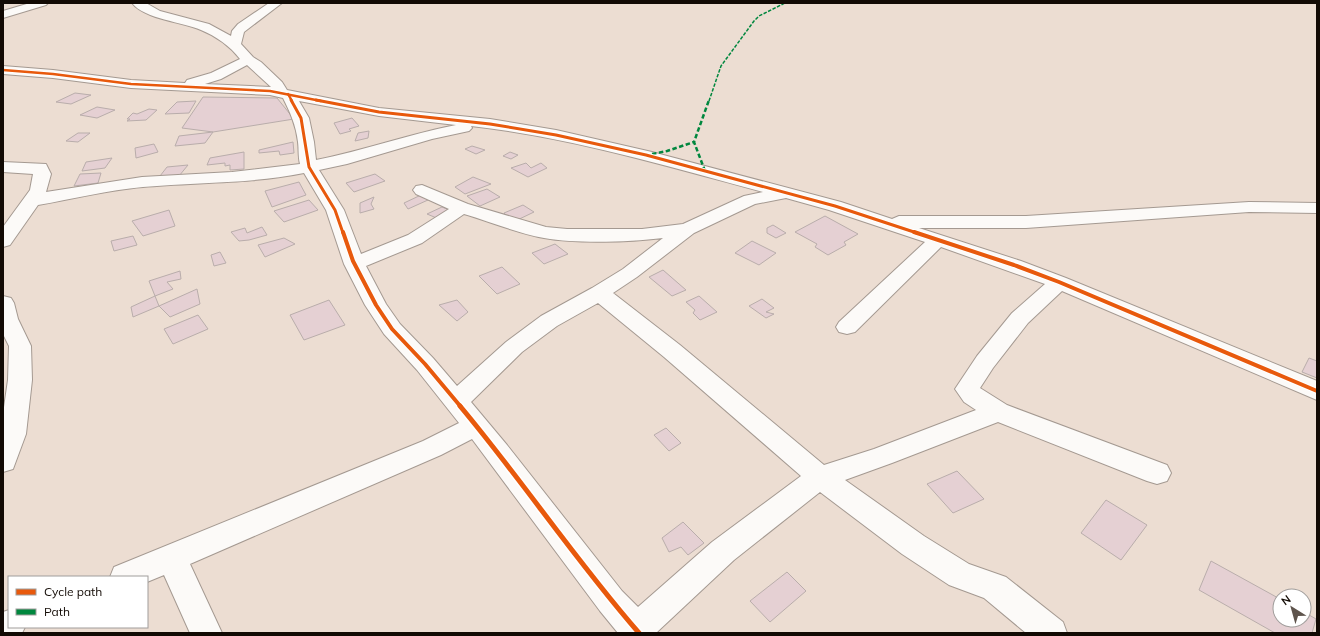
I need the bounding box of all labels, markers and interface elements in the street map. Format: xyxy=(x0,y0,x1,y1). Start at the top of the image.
legend xyxy=(8,576,148,628)
text: Cycle path xyxy=(44,584,102,599)
north arrow xyxy=(1272,588,1312,628)
text: N xyxy=(1278,592,1294,608)
text: Path xyxy=(44,604,70,619)

